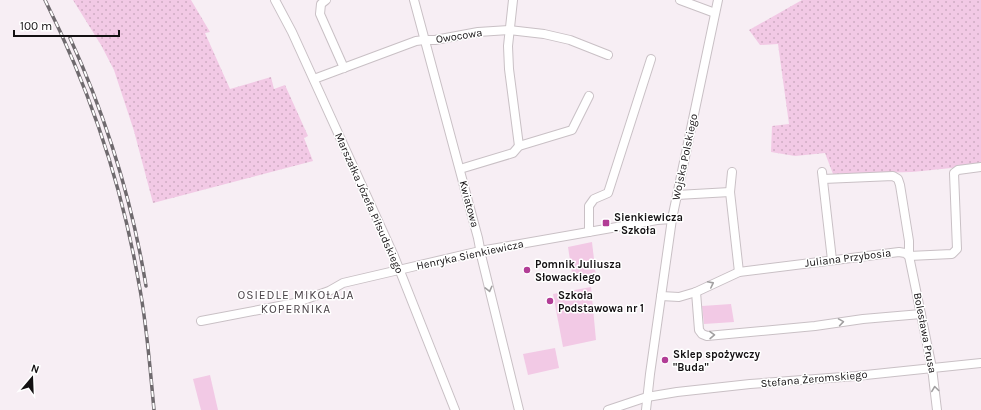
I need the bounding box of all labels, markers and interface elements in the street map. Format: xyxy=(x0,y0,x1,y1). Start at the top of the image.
scale bar xyxy=(14,12,119,38)
text: 100 m xyxy=(20,19,52,33)
street label: Owocowa xyxy=(435,26,483,46)
street label: Wojska Polskiego xyxy=(670,113,700,201)
street label: Marszałka Józefa Piłsudskiego xyxy=(332,131,406,275)
street label: Kwiatowa xyxy=(456,179,482,229)
place label: Sienkiewicza - Szkoła xyxy=(614,211,683,237)
marker: Sienkiewicza - Szkoła xyxy=(601,218,611,228)
street label: Henryka Sienkiewicza xyxy=(415,237,525,273)
street label: Juliana Przybosia xyxy=(804,246,892,270)
place label: Pomnik Juliusza Słowackiego xyxy=(535,258,621,284)
marker: Pomnik Juliusza Słowackiego xyxy=(522,265,532,275)
one-way arrow xyxy=(707,281,714,289)
one-way arrow xyxy=(485,286,493,292)
district label: OSIEDLE MIKOŁAJA KOPERNIKA xyxy=(237,288,355,316)
place label: Szkoła Podstawowa nr 1 xyxy=(558,289,644,315)
street label: Bolesława Prusa xyxy=(911,292,939,374)
marker: Szkoła Podstawowa nr 1 xyxy=(545,296,555,306)
one-way arrow xyxy=(838,318,844,327)
one-way arrow xyxy=(709,331,715,339)
place label: Sklep spożywczy "Buda" xyxy=(673,348,761,374)
marker: Sklep spożywczy "Buda" xyxy=(660,355,670,365)
north arrow xyxy=(12,358,52,398)
text: N xyxy=(29,362,41,376)
street label: Stefana Żeromskiego xyxy=(760,367,868,390)
one-way arrow xyxy=(931,386,940,392)

